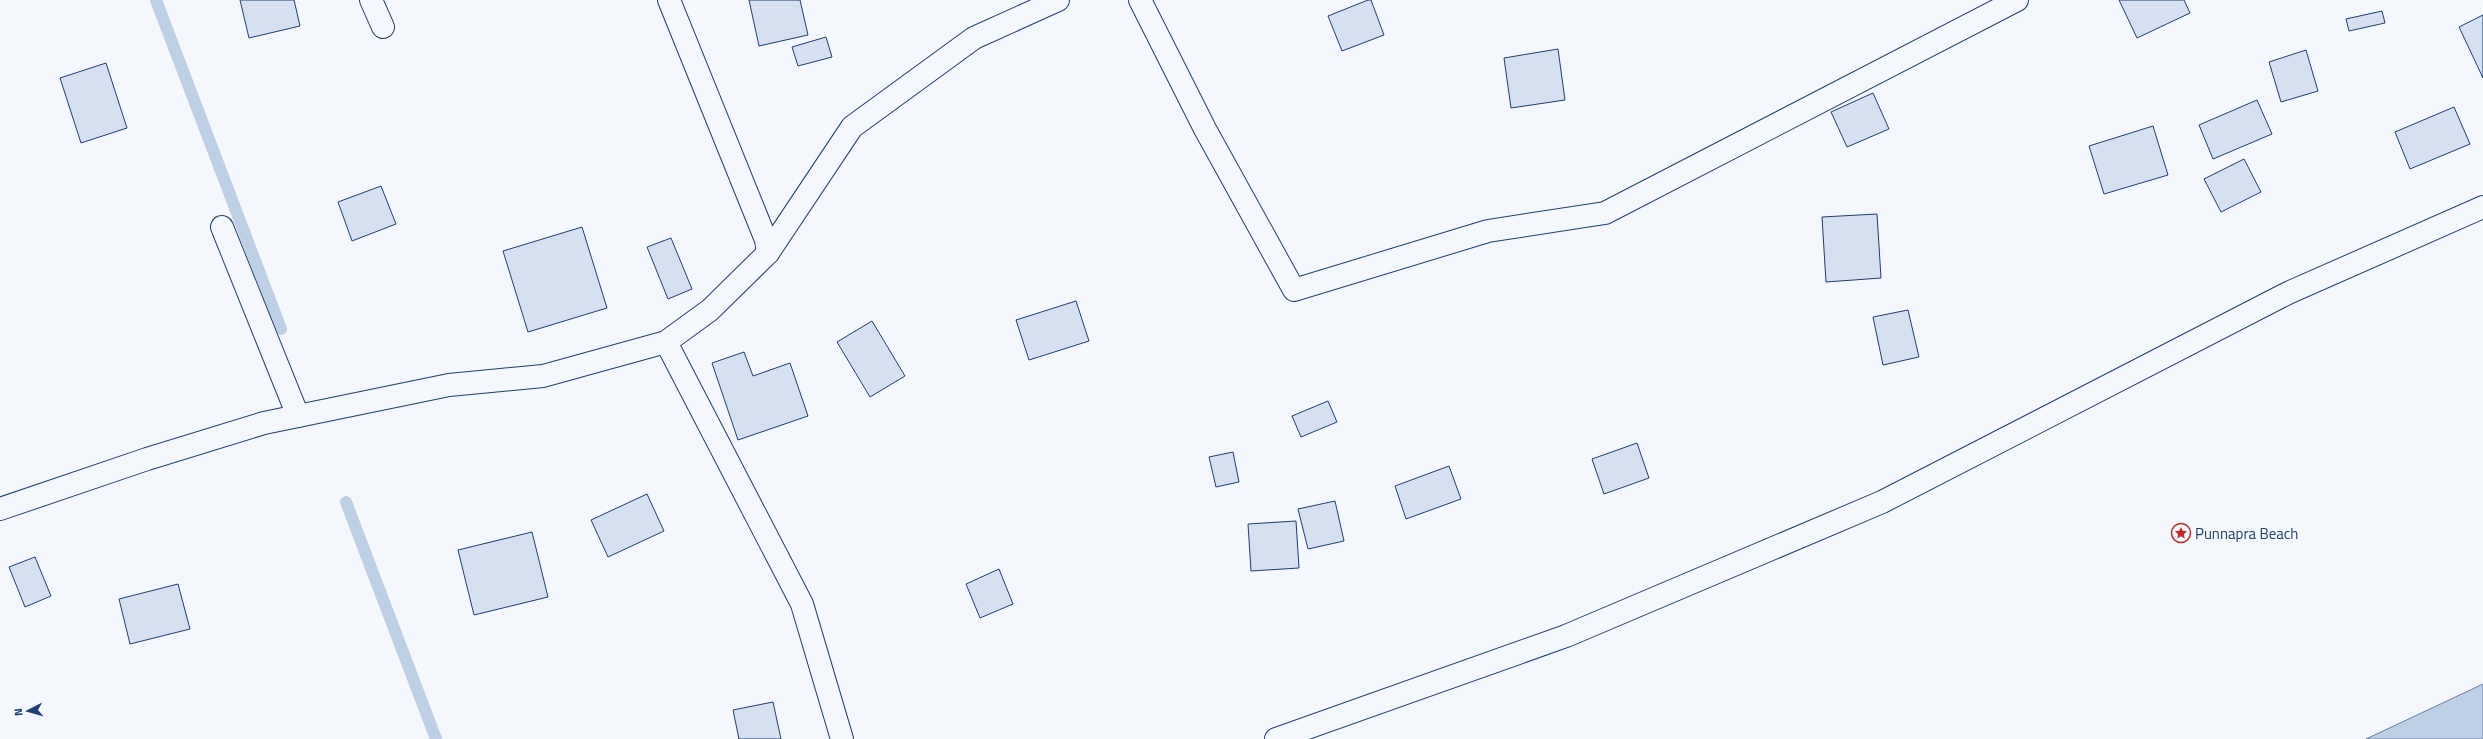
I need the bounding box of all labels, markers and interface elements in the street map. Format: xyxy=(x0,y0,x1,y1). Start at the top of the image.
place icon: Punnapra Beach xyxy=(2170,522,2192,544)
place label: Punnapra Beach xyxy=(2195,522,2298,545)
north arrow xyxy=(8,691,48,731)
text: N xyxy=(10,707,26,717)

